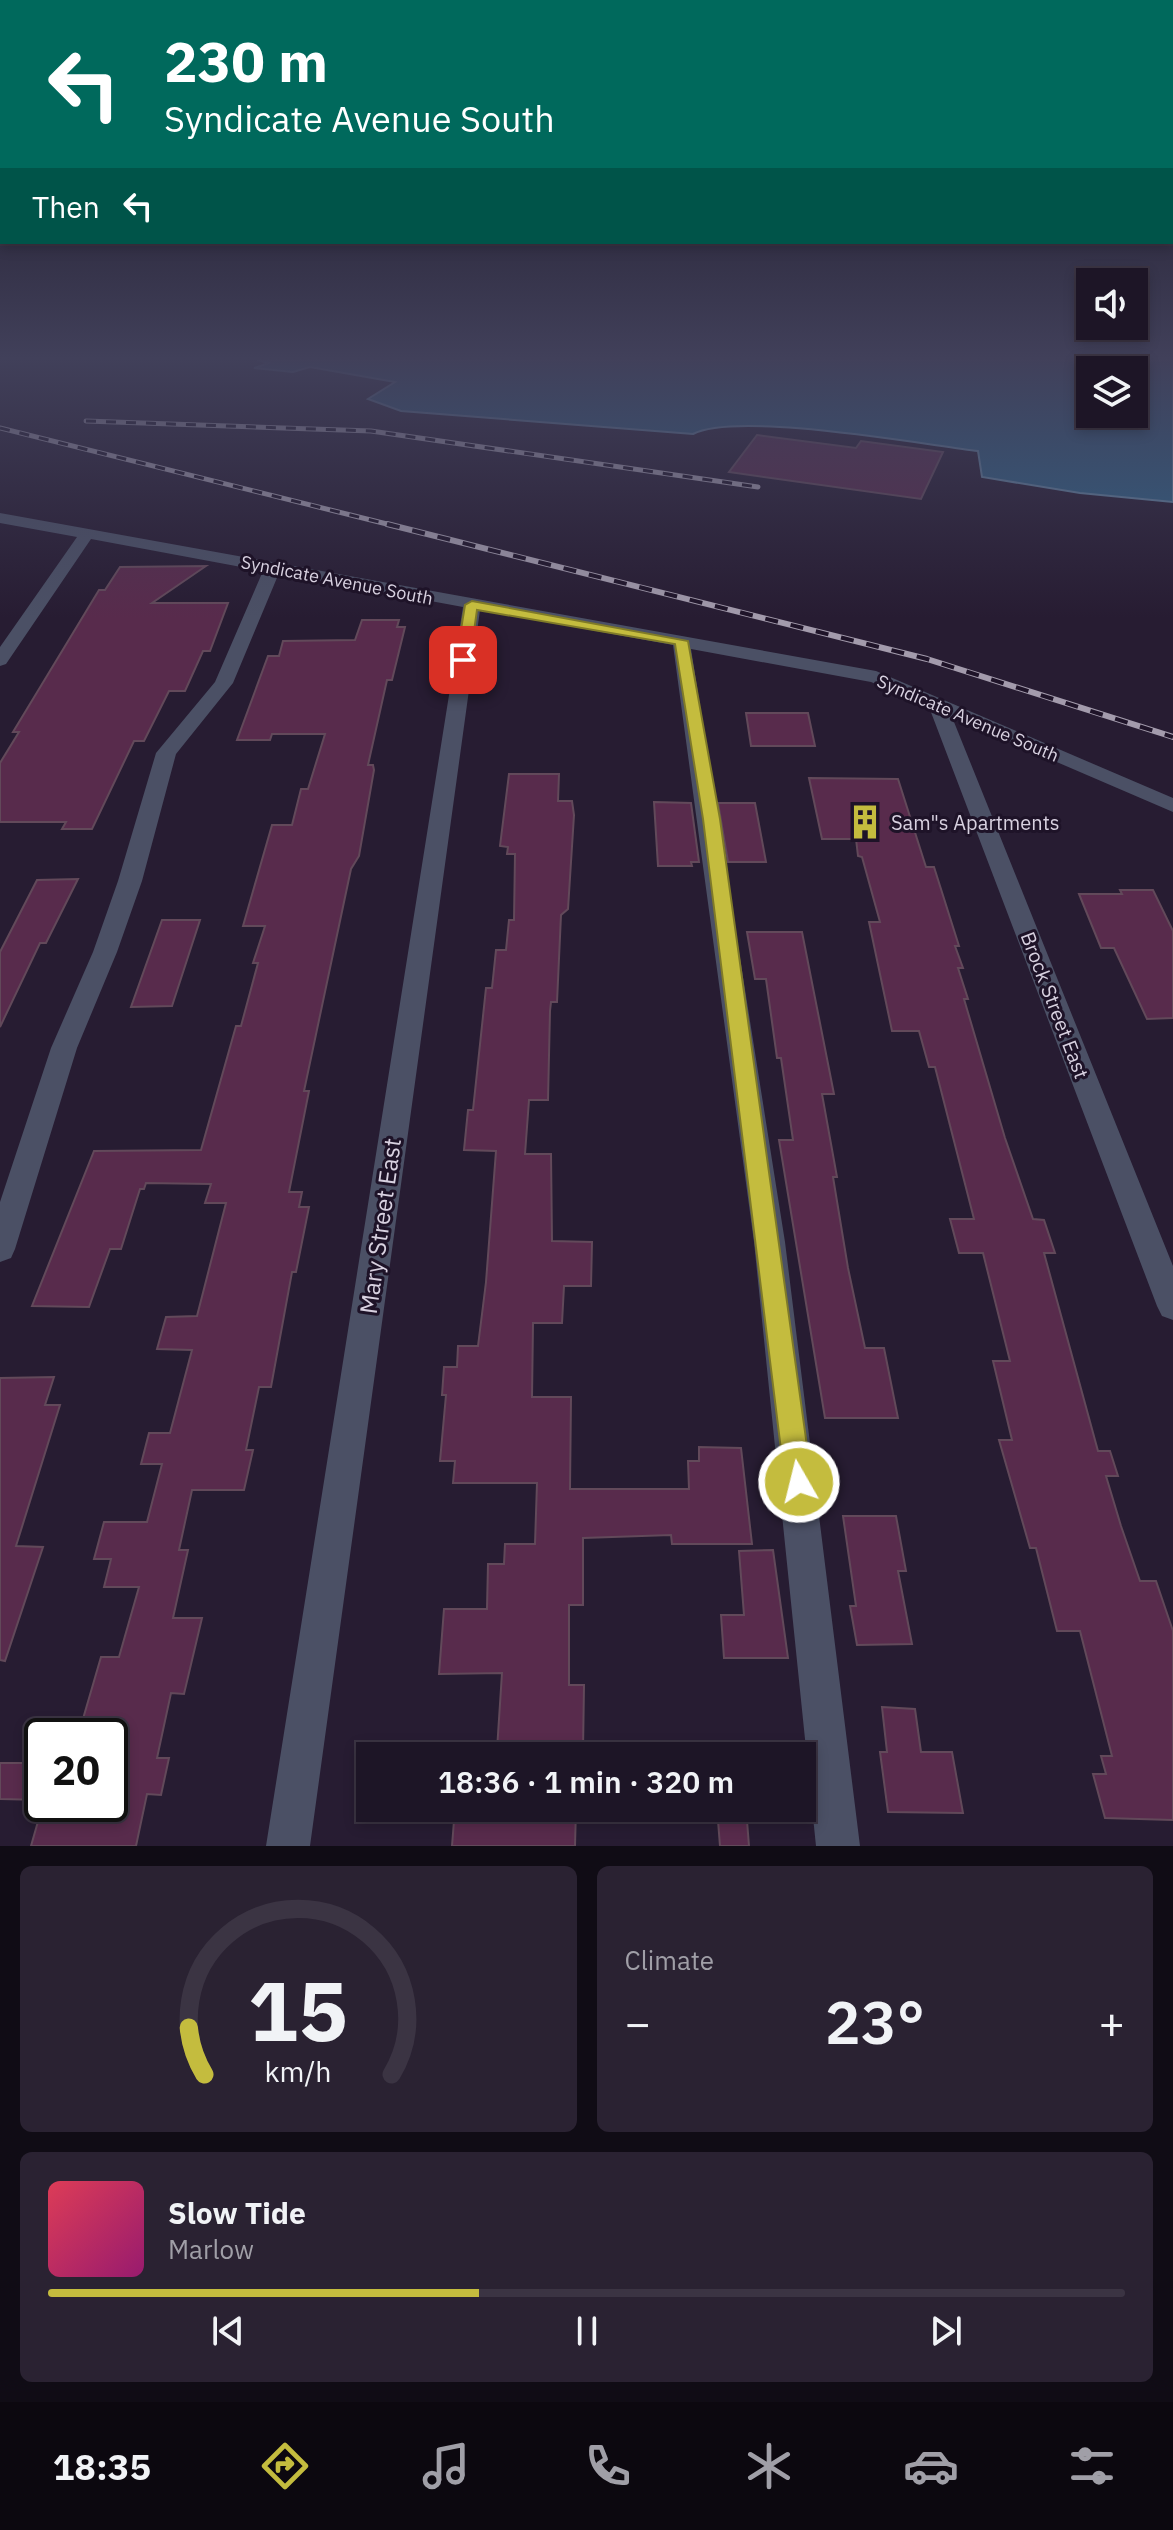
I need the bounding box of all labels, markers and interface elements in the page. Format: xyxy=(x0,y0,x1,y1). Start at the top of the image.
text: 230 m xyxy=(164,25,328,97)
icon: left xyxy=(32,32,136,136)
text: Syndicate Avenue South xyxy=(164,95,555,142)
icon: left xyxy=(116,184,160,228)
text: Then xyxy=(32,187,100,226)
map controls xyxy=(1076,268,1148,428)
button: sound xyxy=(1076,268,1148,340)
button: layers xyxy=(1076,356,1148,428)
street label: Syndicate Avenue South xyxy=(239,550,435,610)
pin xyxy=(429,626,497,694)
icon: arrive xyxy=(441,638,485,682)
street label: Syndicate Avenue South xyxy=(874,669,1062,767)
building icon: Sam"s Apartments xyxy=(846,803,884,841)
place label: Sam"s Apartments xyxy=(891,809,1059,836)
street label: Brock Street East xyxy=(1015,928,1095,1082)
street label: Mary Street East xyxy=(352,1136,408,1316)
position arrow xyxy=(757,1440,841,1524)
speed limit sign: 20 xyxy=(24,1718,128,1822)
text: 18:36 · 1 min · 320 m xyxy=(438,1762,734,1801)
text: Climate xyxy=(625,1943,714,1977)
text: 15 xyxy=(248,1956,348,2064)
text: 23° xyxy=(825,1982,925,2061)
text: − xyxy=(625,1994,651,2051)
text: + xyxy=(1099,1994,1125,2051)
text: km/h xyxy=(265,2053,332,2090)
text: Slow Tide xyxy=(168,2193,306,2232)
text: Marlow xyxy=(168,2232,254,2266)
icon: previous xyxy=(206,2309,250,2353)
icon: pause xyxy=(565,2309,609,2353)
icon: next xyxy=(924,2309,968,2353)
icon: directions xyxy=(257,2438,313,2494)
icon: music xyxy=(418,2438,474,2494)
icon: phone xyxy=(580,2438,636,2494)
icon: climate xyxy=(741,2438,797,2494)
icon: car xyxy=(903,2438,959,2494)
icon: filters xyxy=(1064,2438,1120,2494)
text: 18:35 xyxy=(53,2443,151,2490)

